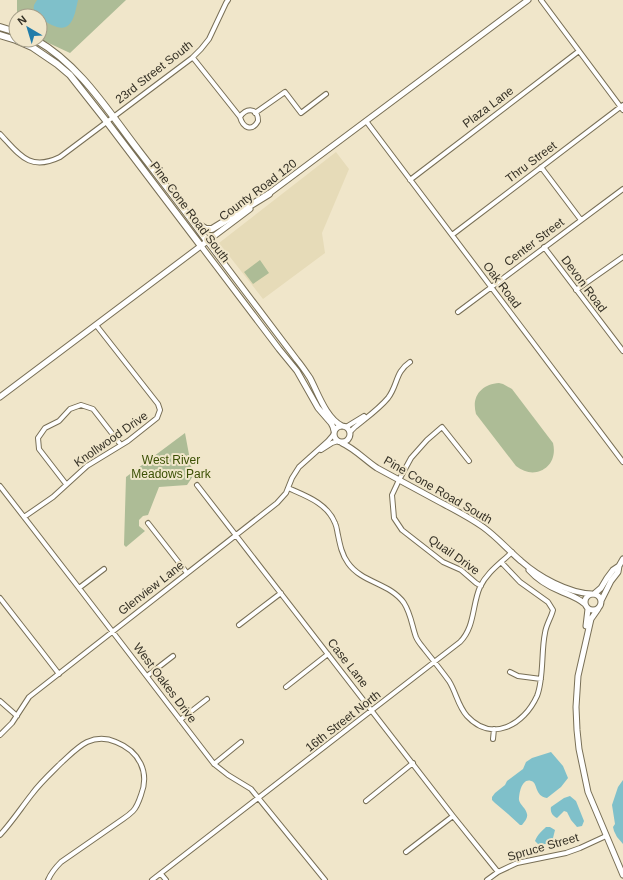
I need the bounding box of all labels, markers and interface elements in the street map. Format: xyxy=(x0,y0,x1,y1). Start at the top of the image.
north arrow xyxy=(8,8,48,48)
text: N xyxy=(15,13,29,27)
street label: 23rd Street South xyxy=(113,38,195,106)
street label: Plaza Lane xyxy=(460,83,516,131)
street label: Thru Street xyxy=(503,138,560,186)
street label: County Road 120 xyxy=(216,156,300,224)
street label: Pine Cone Road South xyxy=(147,159,233,265)
street label: Center Street xyxy=(501,215,567,269)
street label: Devon Road xyxy=(558,253,610,315)
street label: Oak Road xyxy=(480,259,524,311)
street label: Knollwood Drive xyxy=(71,408,151,470)
park label: West River Meadows Park xyxy=(131,453,212,481)
street label: Pine Cone Road South xyxy=(381,453,495,527)
street label: Quail Drive xyxy=(426,532,483,578)
street label: Glenview Lane xyxy=(115,558,187,618)
street label: Case Lane xyxy=(325,636,372,690)
street label: West Oakes Drive xyxy=(130,640,200,726)
street label: 16th Street North xyxy=(303,687,383,755)
street label: Spruce Street xyxy=(506,830,581,864)

